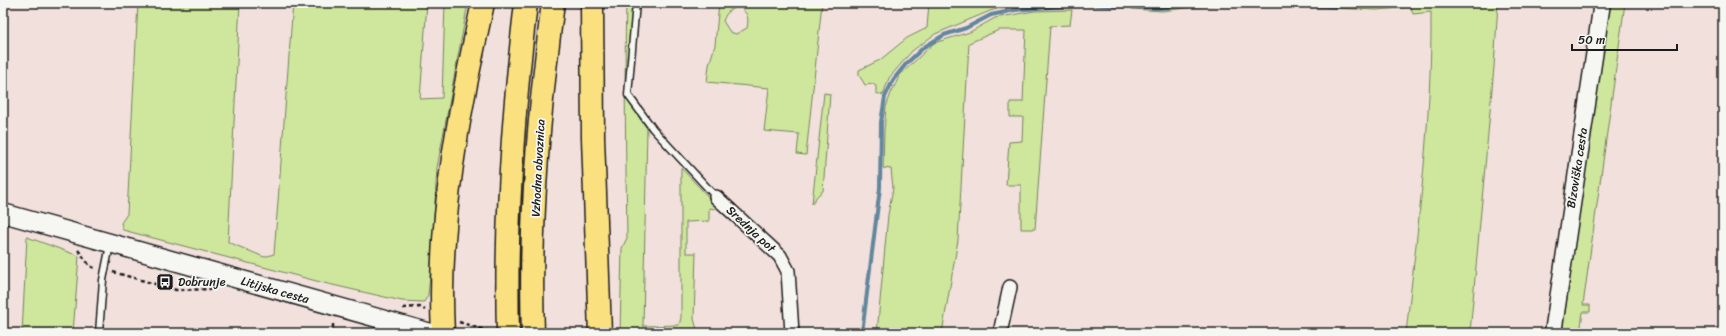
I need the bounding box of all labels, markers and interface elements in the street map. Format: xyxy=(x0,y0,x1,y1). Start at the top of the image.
scale bar xyxy=(1572,26,1677,52)
text: 50 m xyxy=(1578,29,1605,51)
street label: Vzhodna obvoznica xyxy=(524,119,552,217)
street label: Bizoviška cesta xyxy=(1560,126,1594,210)
street label: Srednja pot xyxy=(721,200,782,259)
street label: Litijska cesta xyxy=(238,270,313,311)
place label: Dobrunje xyxy=(178,271,226,293)
bus stop icon: Dobrunje xyxy=(155,272,175,292)

